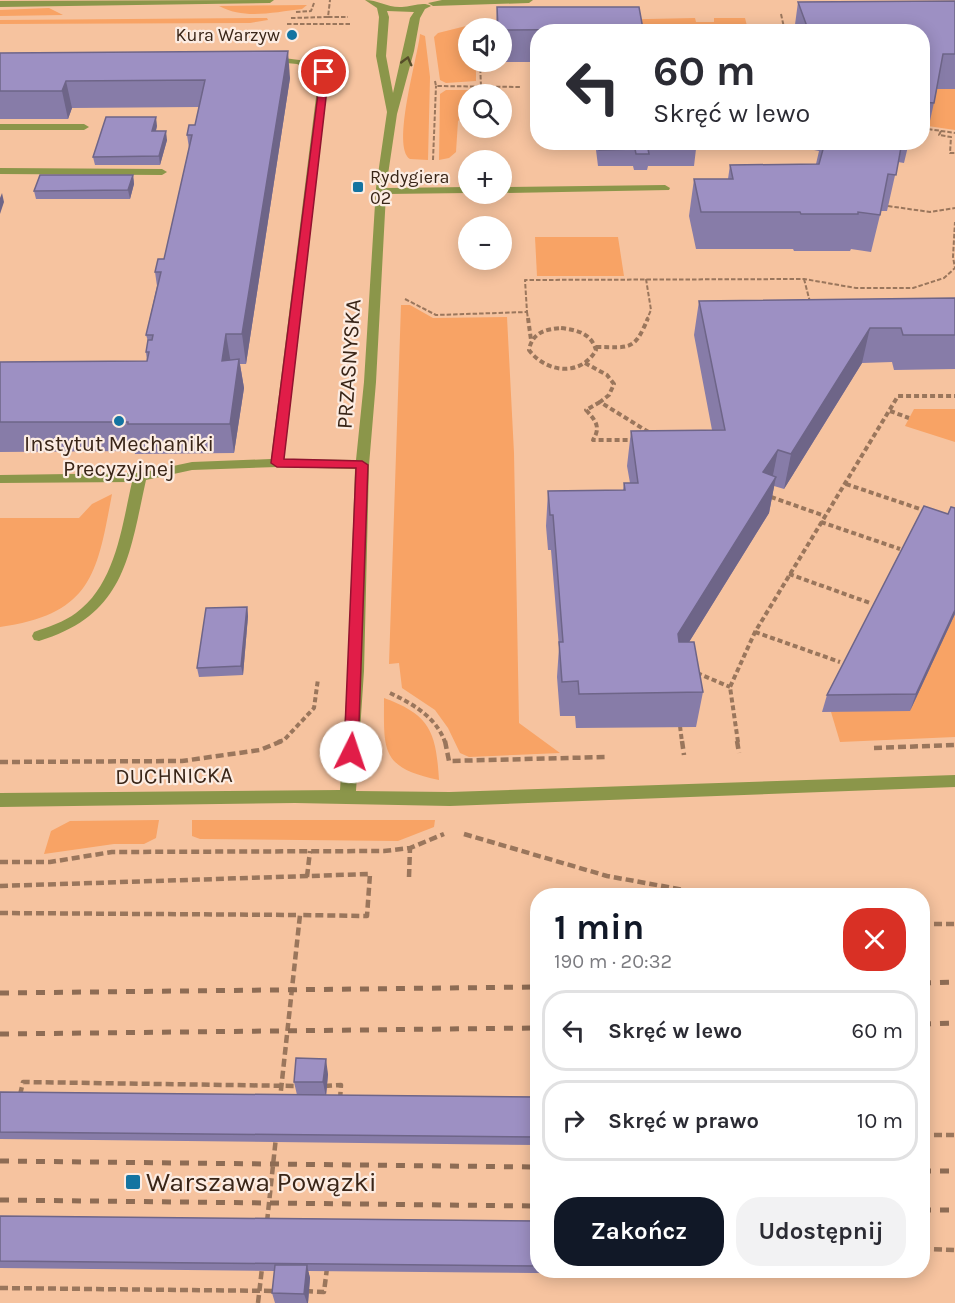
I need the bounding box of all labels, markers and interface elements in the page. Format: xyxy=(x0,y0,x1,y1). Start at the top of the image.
map controls xyxy=(458,18,512,270)
button: sound xyxy=(458,18,512,72)
place label: Kura Warzyw xyxy=(176,24,280,46)
marker: Kura Warzyw xyxy=(285,28,299,42)
pin xyxy=(298,46,349,97)
text: 60 m xyxy=(653,46,756,96)
icon: left xyxy=(554,48,632,126)
icon: arrive xyxy=(307,55,340,88)
one-way arrow xyxy=(399,56,412,66)
button: search xyxy=(458,84,512,138)
text: Skręć w lewo xyxy=(653,97,810,129)
button: + xyxy=(458,150,512,204)
place label: Rydygiera 02 xyxy=(370,166,450,209)
marker: Rydygiera 02 xyxy=(351,180,365,194)
button: − xyxy=(458,216,512,270)
street label: PRZASNYSKA xyxy=(331,298,367,430)
marker: Instytut Mechaniki Precyzyjnej xyxy=(112,414,126,428)
place label: Instytut Mechaniki Precyzyjnej xyxy=(24,431,214,482)
position arrow xyxy=(319,720,383,784)
street label: DUCHNICKA xyxy=(115,762,233,790)
text: 1 min xyxy=(554,906,644,948)
button: close xyxy=(843,908,906,971)
text: 190 m · 20:32 xyxy=(554,950,672,973)
icon: left xyxy=(557,1014,590,1047)
text: Skręć w lewo xyxy=(608,1018,742,1044)
text: 60 m xyxy=(852,1018,903,1044)
icon: right xyxy=(557,1104,590,1137)
text: Skręć w prawo xyxy=(608,1108,759,1134)
text: 10 m xyxy=(857,1108,903,1134)
place label: Warszawa Powązki xyxy=(146,1166,377,1198)
marker: Warszawa Powązki xyxy=(124,1173,142,1191)
button: Zakończ xyxy=(554,1197,724,1266)
button: Udostępnij xyxy=(736,1197,906,1266)

